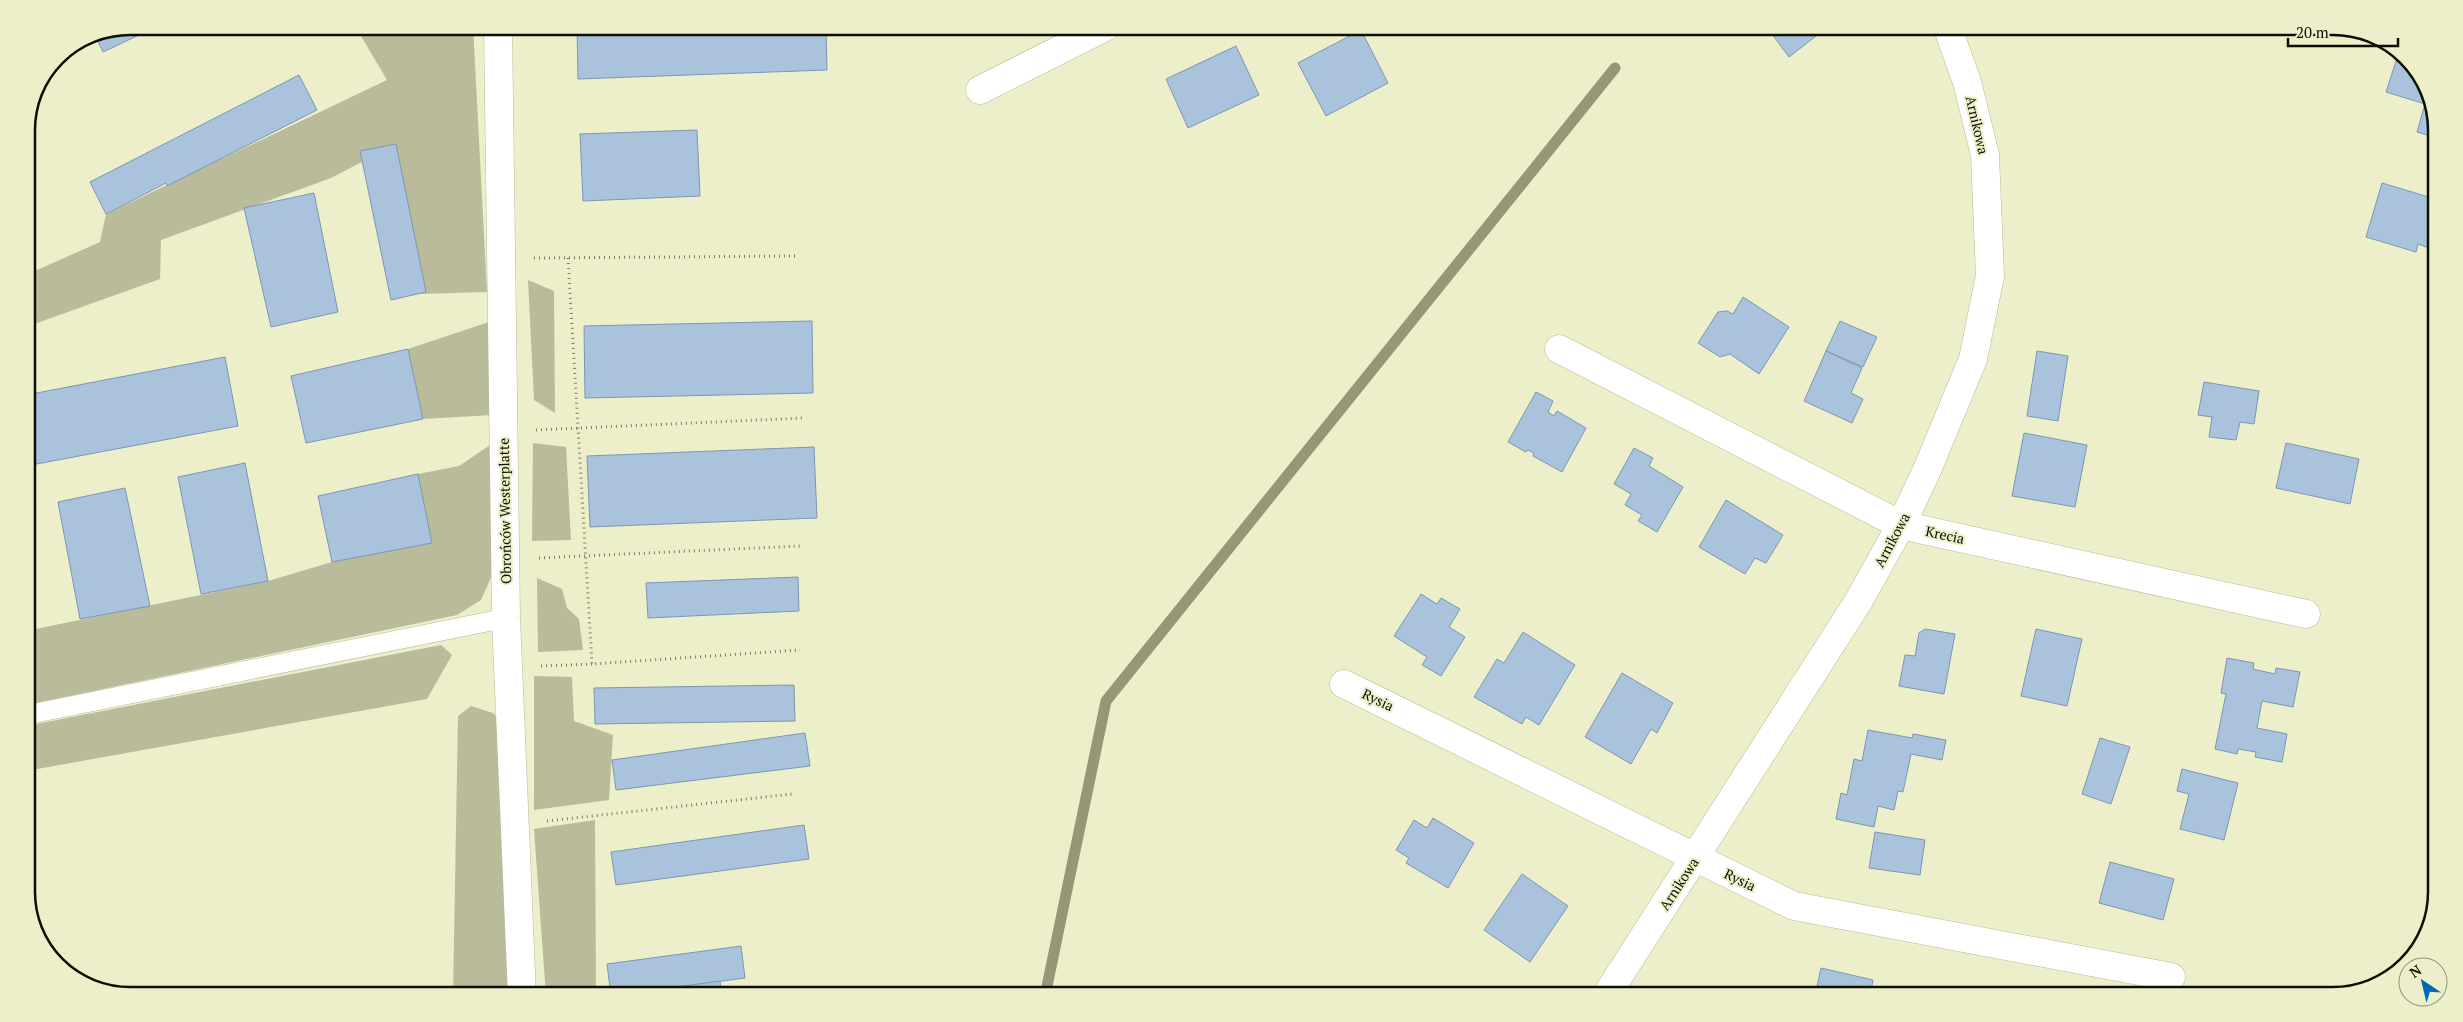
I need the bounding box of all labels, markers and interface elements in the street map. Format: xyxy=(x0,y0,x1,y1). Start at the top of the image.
scale bar xyxy=(2288,15,2398,47)
text: 20 m xyxy=(2296,22,2329,42)
street label: Arnikowa xyxy=(1962,94,1993,156)
street label: Obrońców Westerplatte xyxy=(494,438,515,584)
street label: Arnikowa xyxy=(1869,509,1914,570)
street label: Krecia xyxy=(1924,521,1966,548)
street label: Rysia xyxy=(1359,684,1397,715)
street label: Arnikowa xyxy=(1654,854,1703,914)
street label: Rysia xyxy=(1721,864,1759,895)
north arrow xyxy=(2398,957,2448,1007)
text: N xyxy=(2405,960,2425,982)

